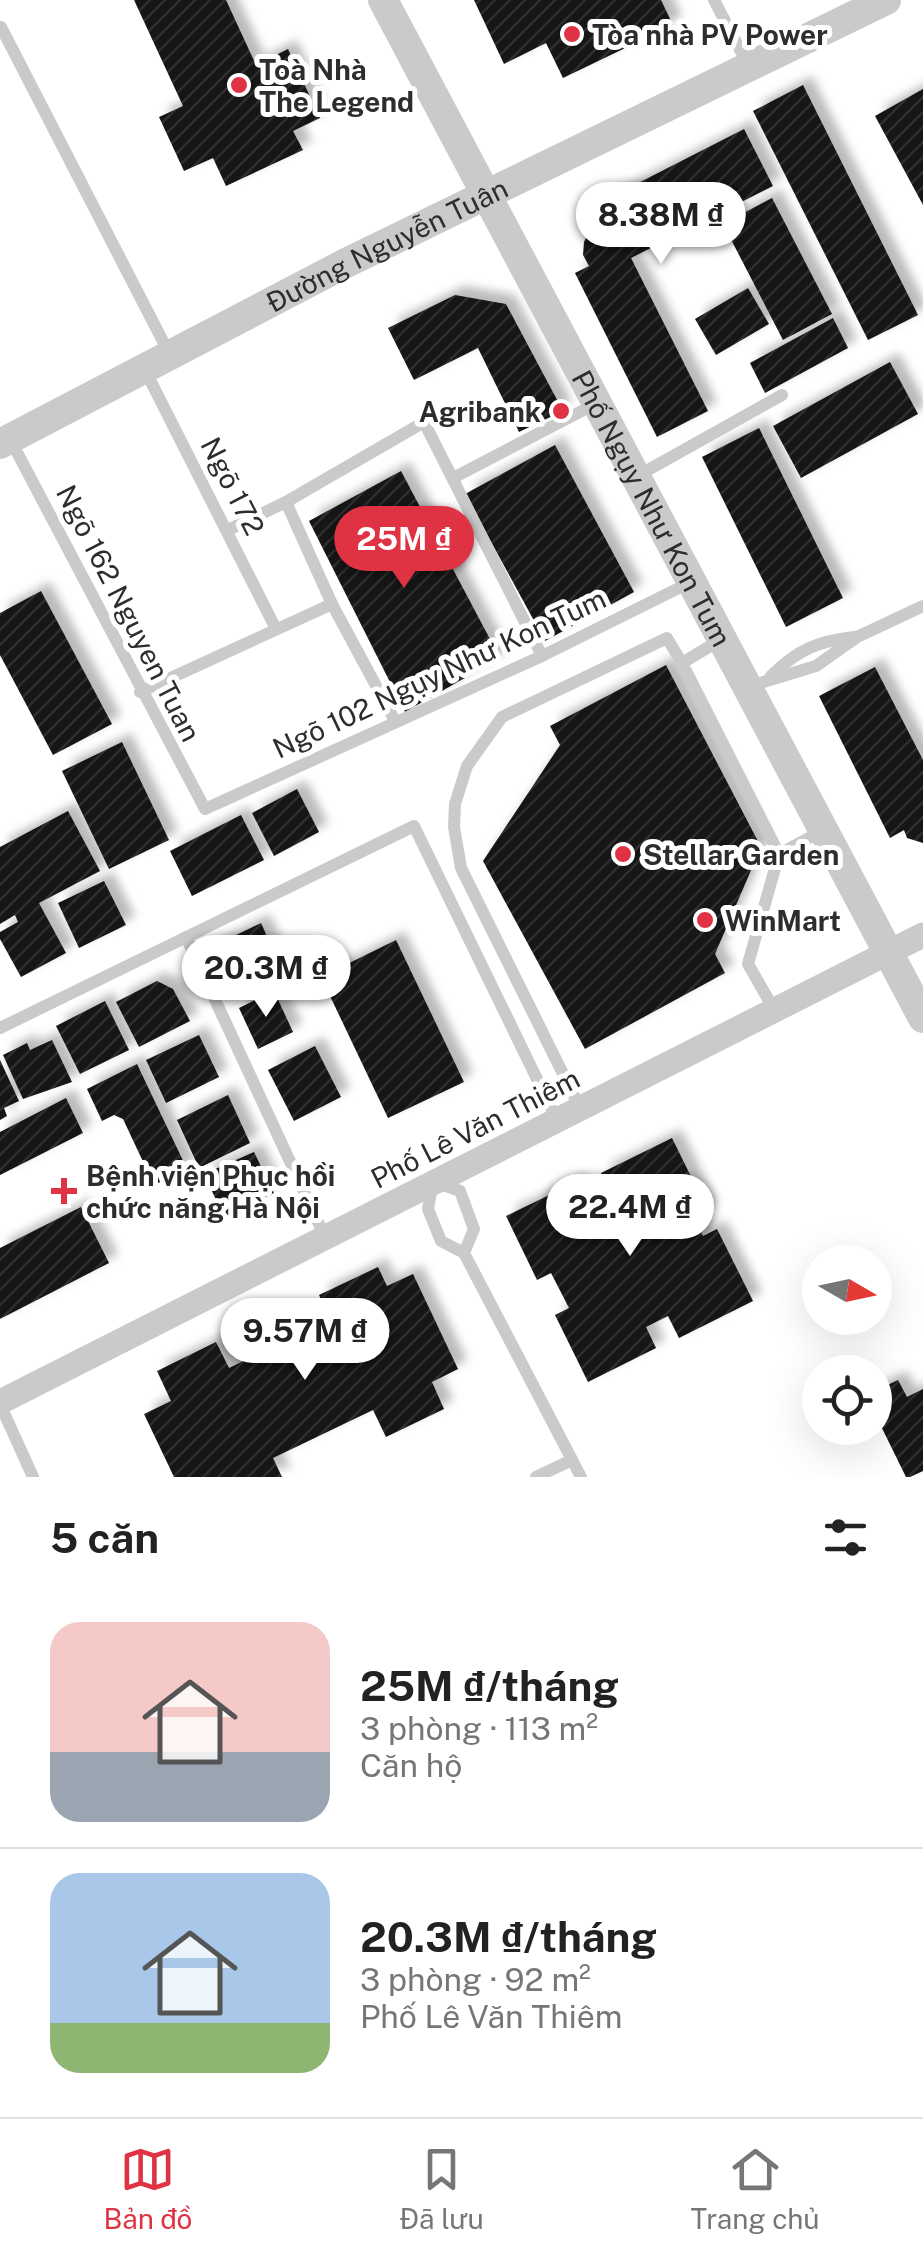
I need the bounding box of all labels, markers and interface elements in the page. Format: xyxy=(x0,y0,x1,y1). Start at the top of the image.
place label: Tòa nhà PV Power xyxy=(592,18,828,51)
marker: Tòa nhà PV Power xyxy=(561,23,583,45)
place label: Toà Nhà The Legend xyxy=(259,53,414,118)
marker: Toà Nhà The Legend xyxy=(228,74,250,96)
street label: Đường Nguyễn Tuân xyxy=(260,171,513,319)
pin: 8.38M ₫ xyxy=(569,182,753,267)
text: 8.38M ₫ xyxy=(598,196,724,233)
street label: Phố Ngụy Như Kon Tum xyxy=(566,364,739,652)
place label: Agribank xyxy=(419,395,541,428)
marker: Agribank xyxy=(550,400,572,422)
street label: Ngõ 172 xyxy=(194,432,272,540)
street label: Ngõ 162 Nguyen Tuan xyxy=(50,479,208,747)
pin: 25M ₫ xyxy=(334,506,474,591)
text: 25M ₫ xyxy=(356,520,452,557)
street label: Ngõ 102 Ngụy Như Kon Tum xyxy=(267,581,611,765)
place label: Stellar Garden xyxy=(643,838,839,871)
marker: Stellar Garden xyxy=(612,843,634,865)
place label: WinMart xyxy=(725,904,841,937)
marker: WinMart xyxy=(694,909,716,931)
pin: 20.3M ₫ xyxy=(174,935,358,1020)
text: 20.3M ₫ xyxy=(204,949,328,986)
street label: Phố Lê Văn Thiêm xyxy=(365,1061,585,1195)
place label: Bệnh viện Phục hồi chức năng Hà Nội xyxy=(86,1159,335,1224)
pin: 22.4M ₫ xyxy=(538,1174,722,1259)
marker: Bệnh viện Phục hồi chức năng Hà Nội xyxy=(51,1178,77,1204)
text: 22.4M ₫ xyxy=(568,1188,692,1225)
north arrow xyxy=(802,1245,892,1335)
map controls xyxy=(802,1245,892,1445)
pin: 9.57M ₫ xyxy=(213,1298,397,1383)
text: 9.57M ₫ xyxy=(242,1312,368,1349)
button: locate xyxy=(802,1355,892,1445)
icon: filters xyxy=(818,1510,873,1565)
text: 5 căn xyxy=(50,1513,159,1562)
text: 25M ₫/tháng xyxy=(360,1661,619,1710)
icon: home xyxy=(130,1662,250,1782)
text: 3 phòng · 113 m² xyxy=(360,1710,598,1747)
text: Căn hộ xyxy=(360,1747,462,1784)
text: 20.3M ₫/tháng xyxy=(360,1912,657,1961)
icon: home xyxy=(130,1913,250,2033)
text: 3 phòng · 92 m² xyxy=(360,1961,591,1998)
text: Phố Lê Văn Thiêm xyxy=(360,1998,623,2035)
tab: Bản đồ xyxy=(103,2142,192,2235)
tab: Đã lưu xyxy=(399,2142,484,2235)
tab: Trang chủ xyxy=(691,2142,820,2235)

